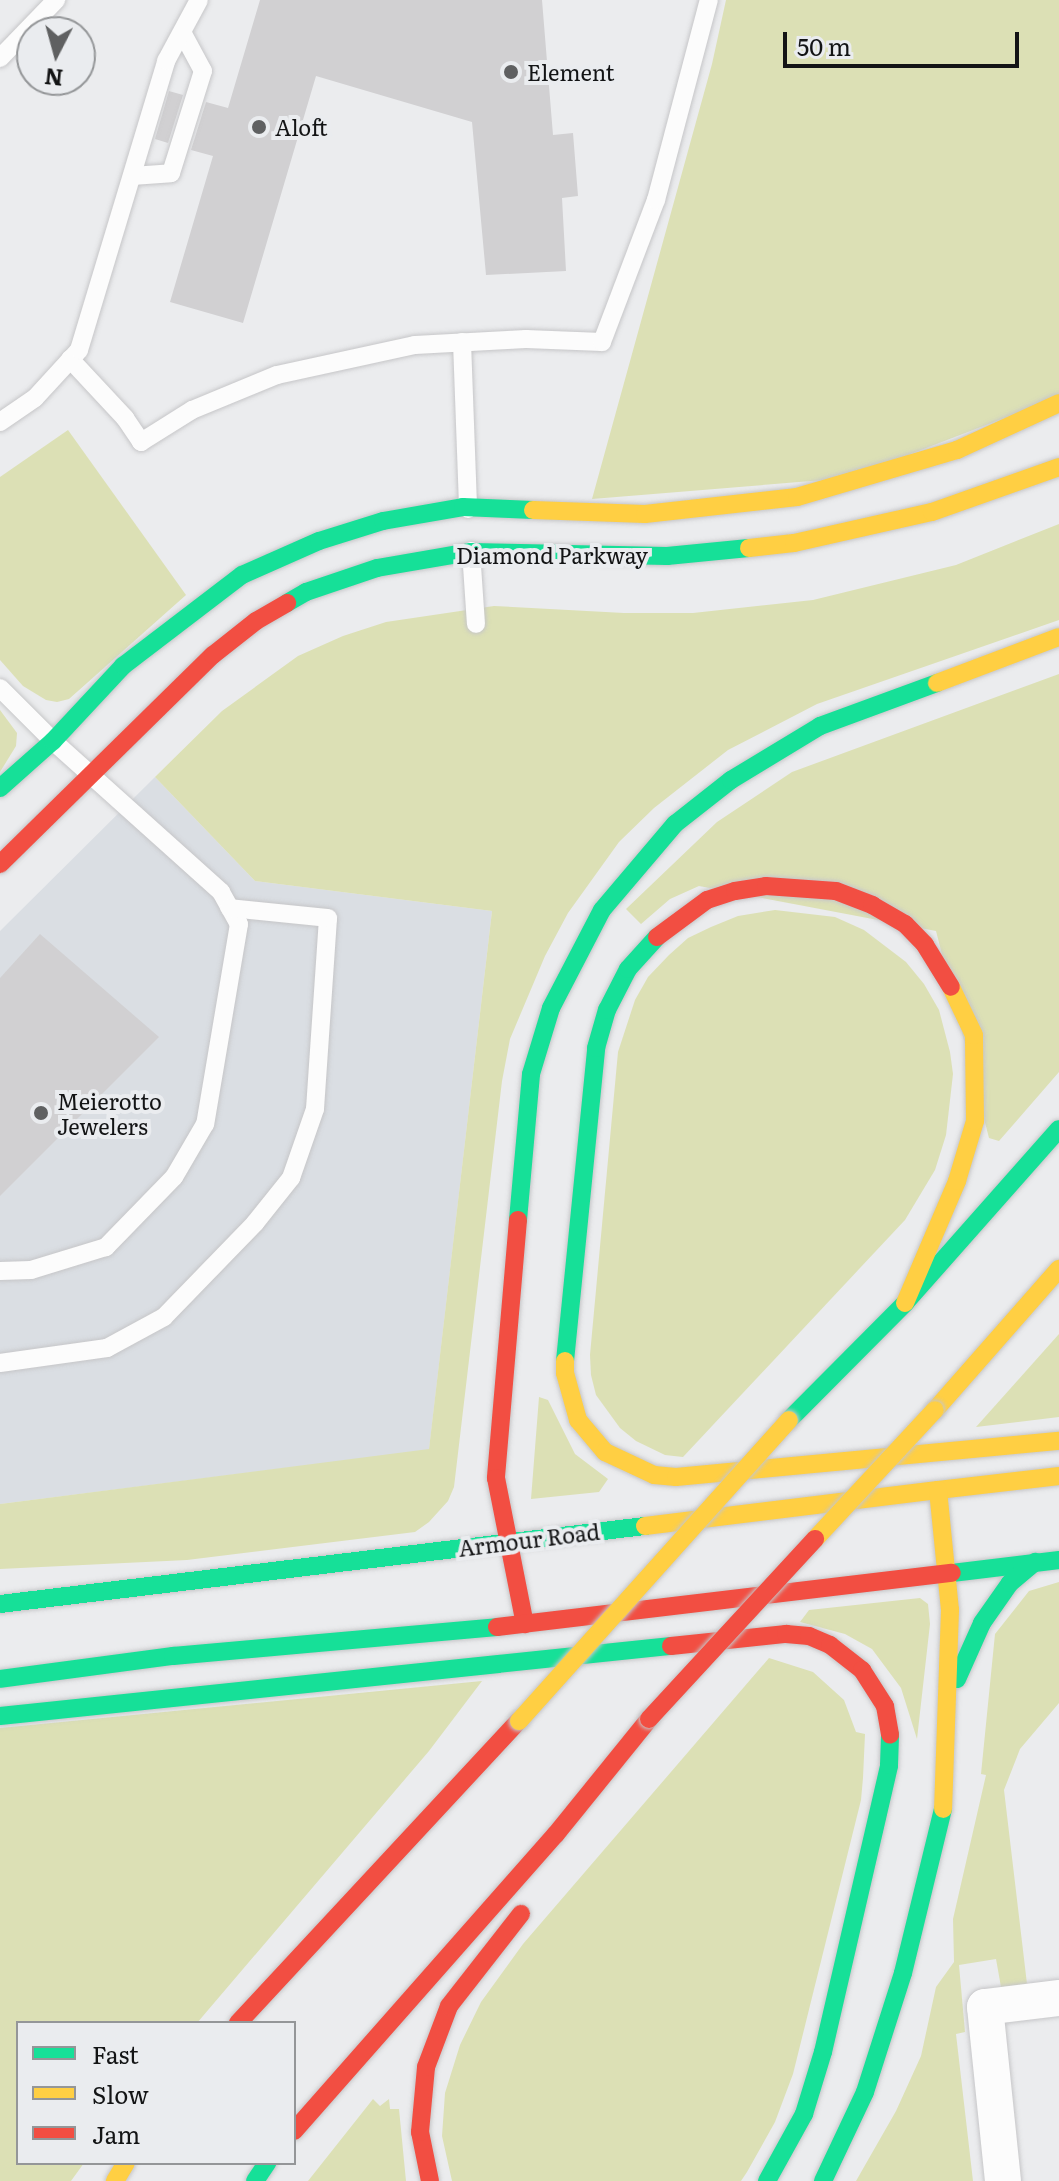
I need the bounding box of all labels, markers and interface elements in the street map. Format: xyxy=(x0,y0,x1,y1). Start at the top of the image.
north arrow xyxy=(16,16,96,96)
scale bar xyxy=(787,16,1023,66)
text: 50 m xyxy=(797,28,851,63)
place label: Element xyxy=(527,59,614,85)
text: N xyxy=(43,61,65,96)
marker: Element xyxy=(502,63,520,81)
place label: Aloft xyxy=(275,114,327,140)
marker: Aloft xyxy=(250,118,268,136)
street label: Diamond Parkway xyxy=(456,542,648,568)
place label: Meierotto Jewelers xyxy=(57,1087,162,1138)
marker: Meierotto Jewelers xyxy=(32,1104,50,1122)
street label: Armour Road xyxy=(457,1517,601,1561)
legend xyxy=(16,2021,296,2165)
text: Fast xyxy=(92,2036,139,2071)
text: Slow xyxy=(92,2076,149,2111)
text: Jam xyxy=(92,2116,140,2151)

